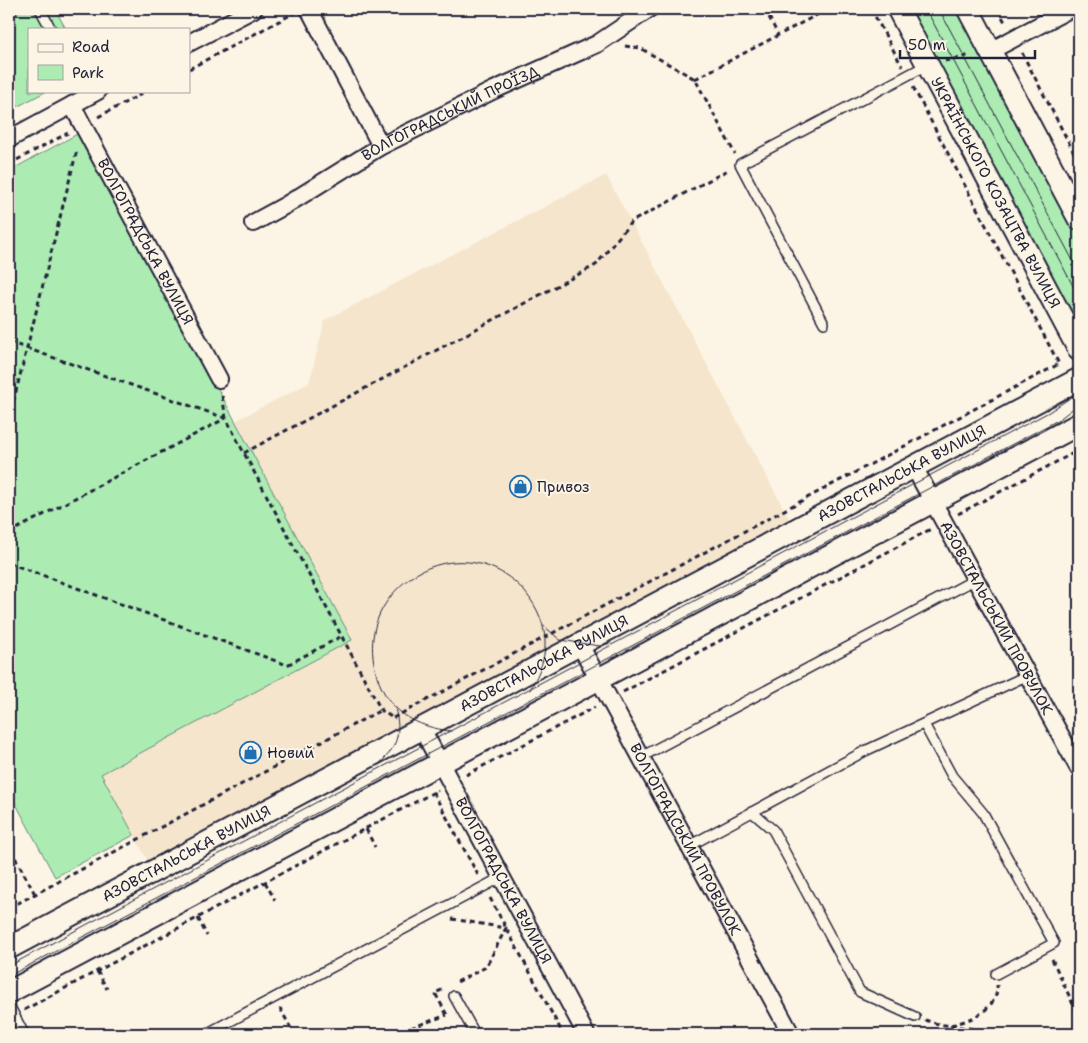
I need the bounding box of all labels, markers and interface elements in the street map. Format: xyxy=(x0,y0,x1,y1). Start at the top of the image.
legend xyxy=(28,28,190,92)
scale bar xyxy=(900,28,1036,60)
text: 50 m xyxy=(908,35,946,55)
text: Road xyxy=(72,37,110,57)
street label: ВОЛГОГРАДСЬКИЙ ПРОЇЗД xyxy=(358,61,543,166)
text: Park xyxy=(72,63,104,83)
street label: УКРАЇНСЬКОГО КОЗАЦТВА ВУЛИЦЯ xyxy=(926,74,1065,312)
street label: ВОЛГОГРАДСЬКА ВУЛИЦЯ xyxy=(93,155,198,328)
street label: АЗОВСТАЛЬСЬКА ВУЛИЦЯ xyxy=(814,420,989,526)
shop icon: Привоз xyxy=(509,475,533,499)
place label: Привоз xyxy=(537,477,590,497)
street label: АЗОВСТАЛЬСЬКИЙ ПРОВУЛОК xyxy=(935,517,1058,719)
street label: АЗОВСТАЛЬСЬКА ВУЛИЦЯ xyxy=(456,610,632,716)
street label: ВОЛГОГРАДСЬКИЙ ПРОВУЛОК xyxy=(625,740,746,939)
shop icon: Новий xyxy=(239,741,263,765)
place label: Новий xyxy=(267,743,315,763)
street label: ВОЛГОГРАДСЬКА ВУЛИЦЯ xyxy=(451,794,556,967)
street label: АЗОВСТАЛЬСЬКА ВУЛИЦЯ xyxy=(99,801,274,907)

